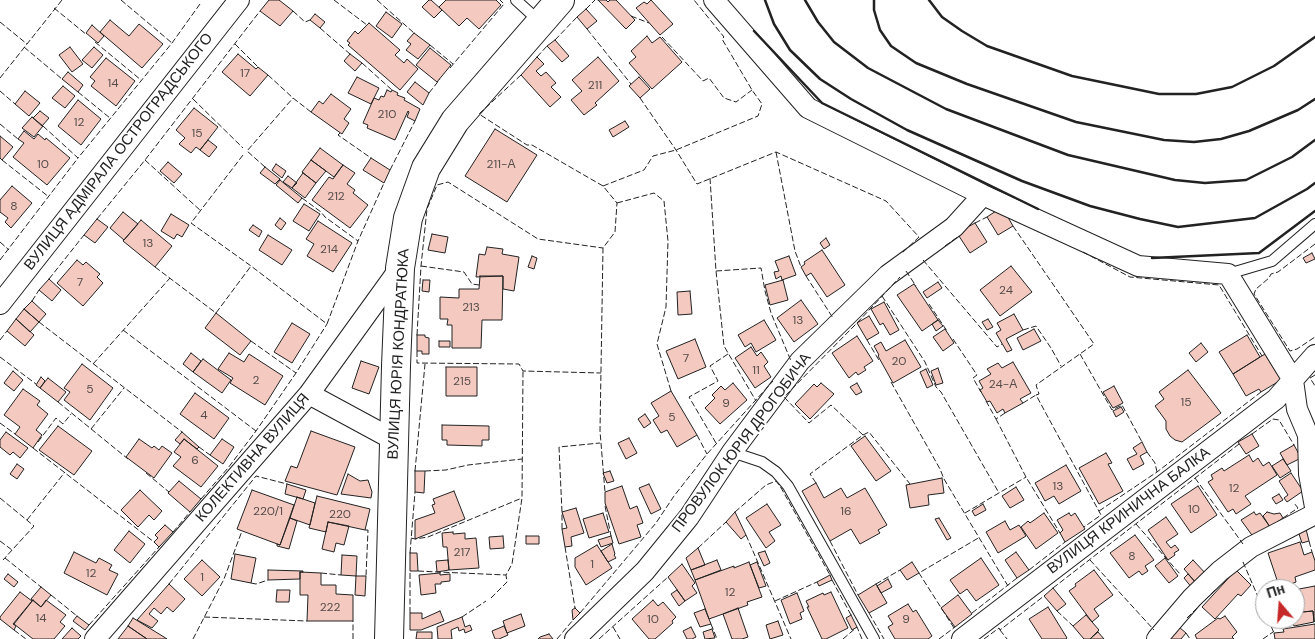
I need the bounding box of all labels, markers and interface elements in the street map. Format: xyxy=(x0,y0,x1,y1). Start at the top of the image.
street label: ВУЛИЦЯ АДМІРАЛА ОСТРОГРАДСЬКОГО xyxy=(21,30,217,274)
house number: 17 xyxy=(240,67,250,81)
house number: 14 xyxy=(107,77,119,91)
house number: 211 xyxy=(588,79,602,93)
house number: 210 xyxy=(378,108,396,122)
house number: 12 xyxy=(74,116,84,130)
house number: 15 xyxy=(191,127,203,141)
house number: 10 xyxy=(37,158,49,172)
house number: 211-А xyxy=(487,158,515,172)
house number: 212 xyxy=(327,190,345,204)
house number: 8 xyxy=(10,200,18,214)
house number: 13 xyxy=(143,237,153,251)
house number: 214 xyxy=(320,243,338,257)
street label: ВУЛИЦЯ ЮРІЯ КОНДРАТЮКА xyxy=(384,248,414,460)
house number: 7 xyxy=(77,276,83,290)
house number: 24 xyxy=(999,284,1013,298)
house number: 213 xyxy=(462,301,480,315)
house number: 13 xyxy=(793,314,803,328)
street label: ПРОВУЛОК ЮРІЯ ДРОГОБИЧА xyxy=(669,350,815,536)
house number: 7 xyxy=(683,352,689,366)
house number: 20 xyxy=(892,355,906,369)
house number: 11 xyxy=(752,364,760,378)
house number: 2 xyxy=(253,374,259,388)
house number: 215 xyxy=(453,375,471,389)
house number: 24-А xyxy=(989,378,1017,392)
house number: 5 xyxy=(86,383,94,397)
street label: КОЛЕКТИВНА ВУЛИЦЯ xyxy=(192,390,314,526)
house number: 15 xyxy=(1180,396,1192,410)
house number: 9 xyxy=(722,397,730,411)
house number: 4 xyxy=(200,409,208,423)
house number: 5 xyxy=(668,411,676,425)
street label: ВУЛИЦЯ КРИНИЧНА БАЛКА xyxy=(1044,444,1214,578)
house number: 6 xyxy=(191,454,199,468)
house number: 13 xyxy=(1053,480,1063,494)
house number: 12 xyxy=(1229,482,1239,496)
house number: 10 xyxy=(1188,503,1200,517)
house number: 220/1 xyxy=(253,505,283,519)
house number: 16 xyxy=(840,505,852,519)
house number: 220 xyxy=(329,508,351,522)
house number: 217 xyxy=(453,546,471,560)
house number: 8 xyxy=(1128,550,1136,564)
house number: 1 xyxy=(590,558,594,572)
house number: 12 xyxy=(86,567,96,581)
house number: 1 xyxy=(200,571,204,585)
north arrow xyxy=(1255,579,1305,629)
text: Пн xyxy=(1264,579,1287,602)
house number: 12 xyxy=(725,586,735,600)
house number: 222 xyxy=(320,601,340,615)
house number: 14 xyxy=(35,612,47,626)
house number: 10 xyxy=(647,613,659,627)
house number: 9 xyxy=(902,613,910,627)

